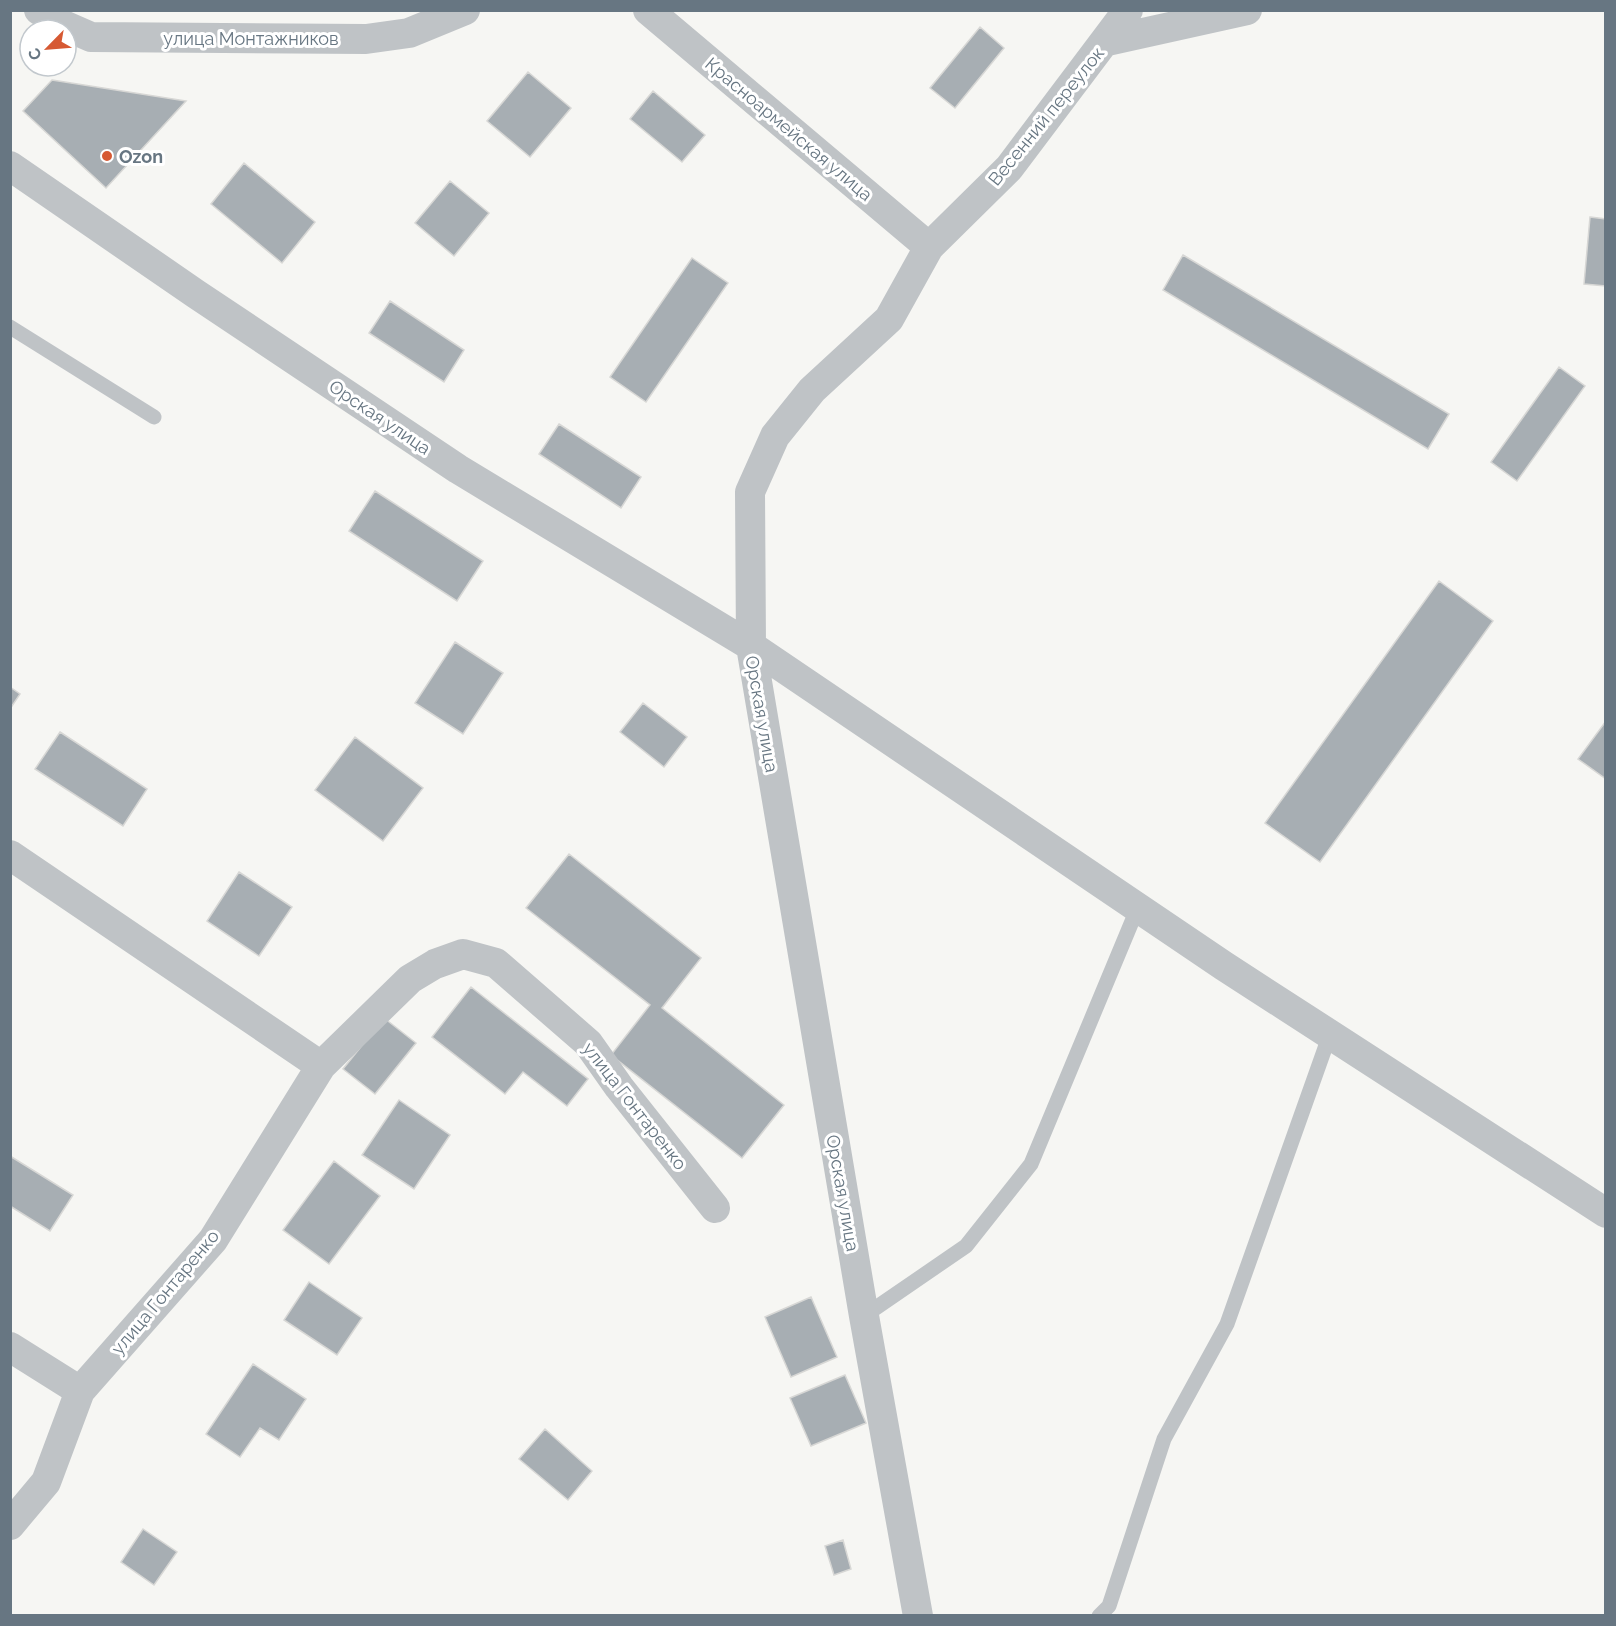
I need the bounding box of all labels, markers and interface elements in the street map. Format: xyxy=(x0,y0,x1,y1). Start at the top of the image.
north arrow xyxy=(18,18,78,78)
street label: улица Монтажников xyxy=(163,28,339,49)
street label: Весенний переулок xyxy=(984,43,1108,189)
text: С xyxy=(24,45,46,63)
street label: Красноармейская улица xyxy=(701,53,877,205)
place label: Ozon xyxy=(119,146,163,167)
marker: Ozon xyxy=(100,149,114,163)
street label: Орская улица xyxy=(325,375,435,459)
street label: Орская улица xyxy=(741,654,783,774)
street label: улица Гонтаренко xyxy=(579,1038,691,1174)
street label: Орская улица xyxy=(822,1133,864,1253)
street label: улица Гонтаренко xyxy=(107,1225,223,1359)

